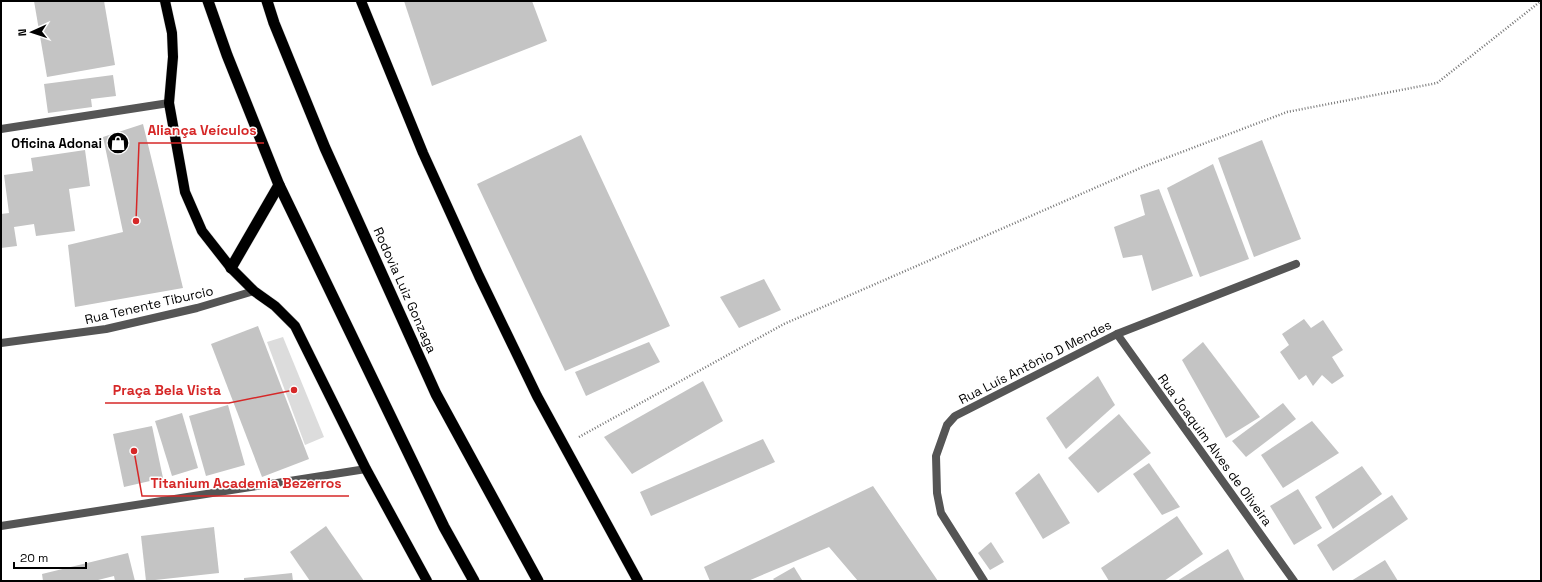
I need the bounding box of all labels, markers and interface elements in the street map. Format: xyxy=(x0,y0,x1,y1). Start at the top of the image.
north arrow xyxy=(12,12,52,52)
text: N xyxy=(15,28,29,37)
callout: Aliança Veículos xyxy=(139,117,264,143)
text: Aliança Veículos xyxy=(147,121,257,139)
shop icon: Oficina Adonai xyxy=(105,130,131,156)
place label: Oficina Adonai xyxy=(11,135,102,152)
street label: Rodovia Luiz Gonzaga xyxy=(370,224,441,356)
street label: Rua Tenente Tiburcio xyxy=(83,282,215,328)
street label: Rua Luís Antônio D Mendes xyxy=(956,316,1114,408)
street label: Rua Joaquim Alves de Oliveira xyxy=(1154,371,1276,530)
callout: Praça Bela Vista xyxy=(105,377,229,403)
text: Praça Bela Vista xyxy=(113,381,221,399)
callout: Titanium Academia Bezerros xyxy=(142,470,349,496)
text: Titanium Academia Bezerros xyxy=(150,474,342,492)
scale bar xyxy=(14,544,86,570)
text: 20 m xyxy=(20,550,48,566)

